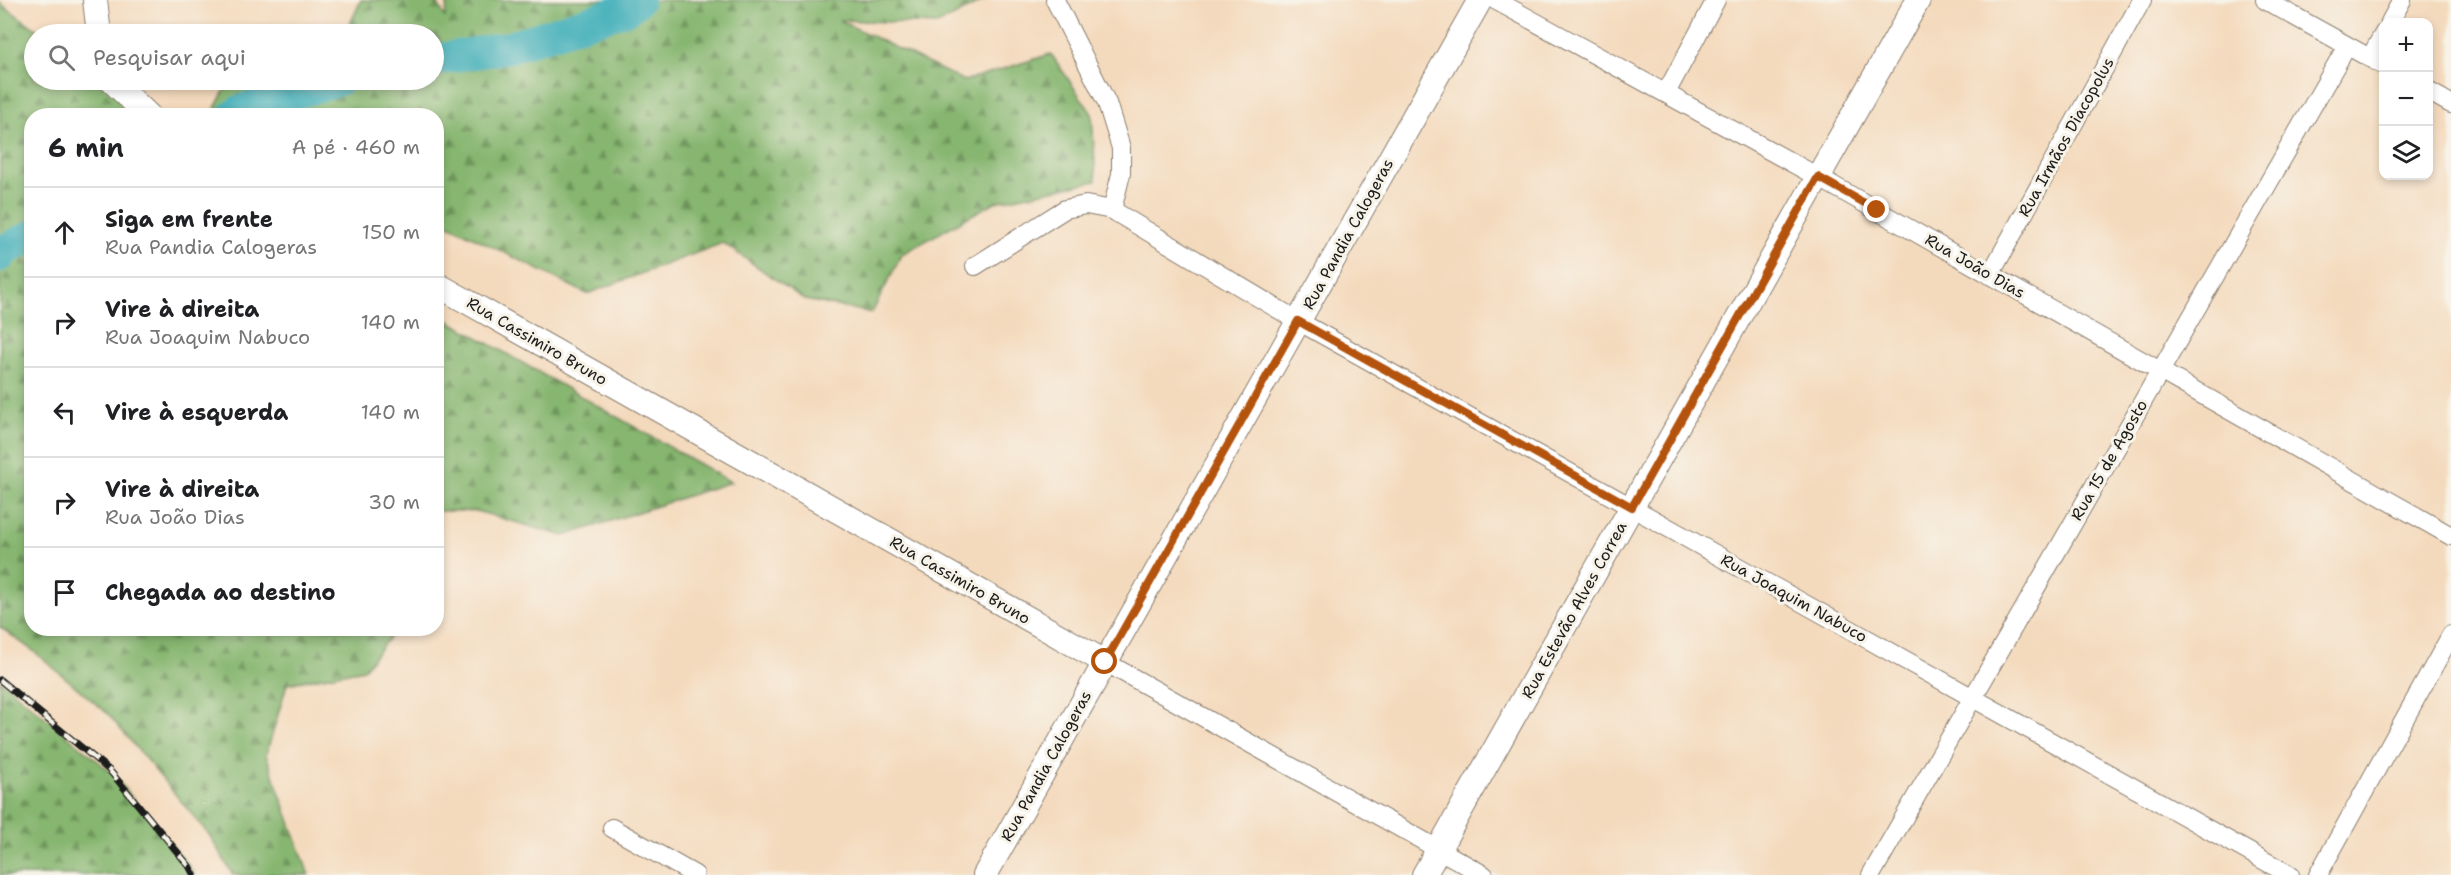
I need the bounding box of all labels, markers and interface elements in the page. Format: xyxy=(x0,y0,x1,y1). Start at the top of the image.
map controls xyxy=(2379,18,2433,180)
button: + xyxy=(2379,18,2433,72)
search box xyxy=(24,24,444,90)
icon: search xyxy=(45,41,78,74)
text: Pesquisar aqui xyxy=(93,43,246,72)
street label: Rua Irmãos Diacopolus xyxy=(2013,53,2119,220)
button: − xyxy=(2379,72,2433,126)
button: layers xyxy=(2379,126,2433,180)
text: 6 min xyxy=(48,130,124,165)
text: A pé · 460 m xyxy=(292,134,420,160)
street label: Rua Pandia Calogeras xyxy=(1298,155,1398,313)
route end xyxy=(1863,196,1889,222)
text: Siga em frente xyxy=(105,205,273,234)
icon: ahead xyxy=(48,216,81,249)
text: 150 m xyxy=(362,219,420,245)
street label: Rua João Dias xyxy=(1921,229,2029,303)
text: Rua Pandia Calogeras xyxy=(105,234,317,260)
street label: Rua Cassimiro Bruno xyxy=(463,292,611,390)
text: Vire à direita xyxy=(105,295,259,324)
icon: right xyxy=(48,306,81,339)
text: 140 m xyxy=(361,309,420,335)
text: Rua Joaquim Nabuco xyxy=(105,324,310,350)
icon: left xyxy=(48,396,81,429)
street label: Rua 15 de Agosto xyxy=(2066,396,2152,524)
text: Vire à esquerda xyxy=(105,398,288,427)
text: 140 m xyxy=(361,399,420,425)
text: Vire à direita xyxy=(105,475,259,504)
icon: right xyxy=(48,486,81,519)
text: 30 m xyxy=(368,489,420,515)
text: Rua João Dias xyxy=(105,504,245,530)
street label: Rua Estevão Alves Correa xyxy=(1517,518,1631,702)
street label: Rua Cassimiro Bruno xyxy=(886,531,1034,629)
street label: Rua Joaquim Nabuco xyxy=(1717,549,1871,647)
icon: arrive xyxy=(48,576,81,609)
text: Chegada ao destino xyxy=(105,578,336,607)
route start xyxy=(1091,648,1117,674)
street label: Rua Pandia Calogeras xyxy=(996,687,1096,845)

